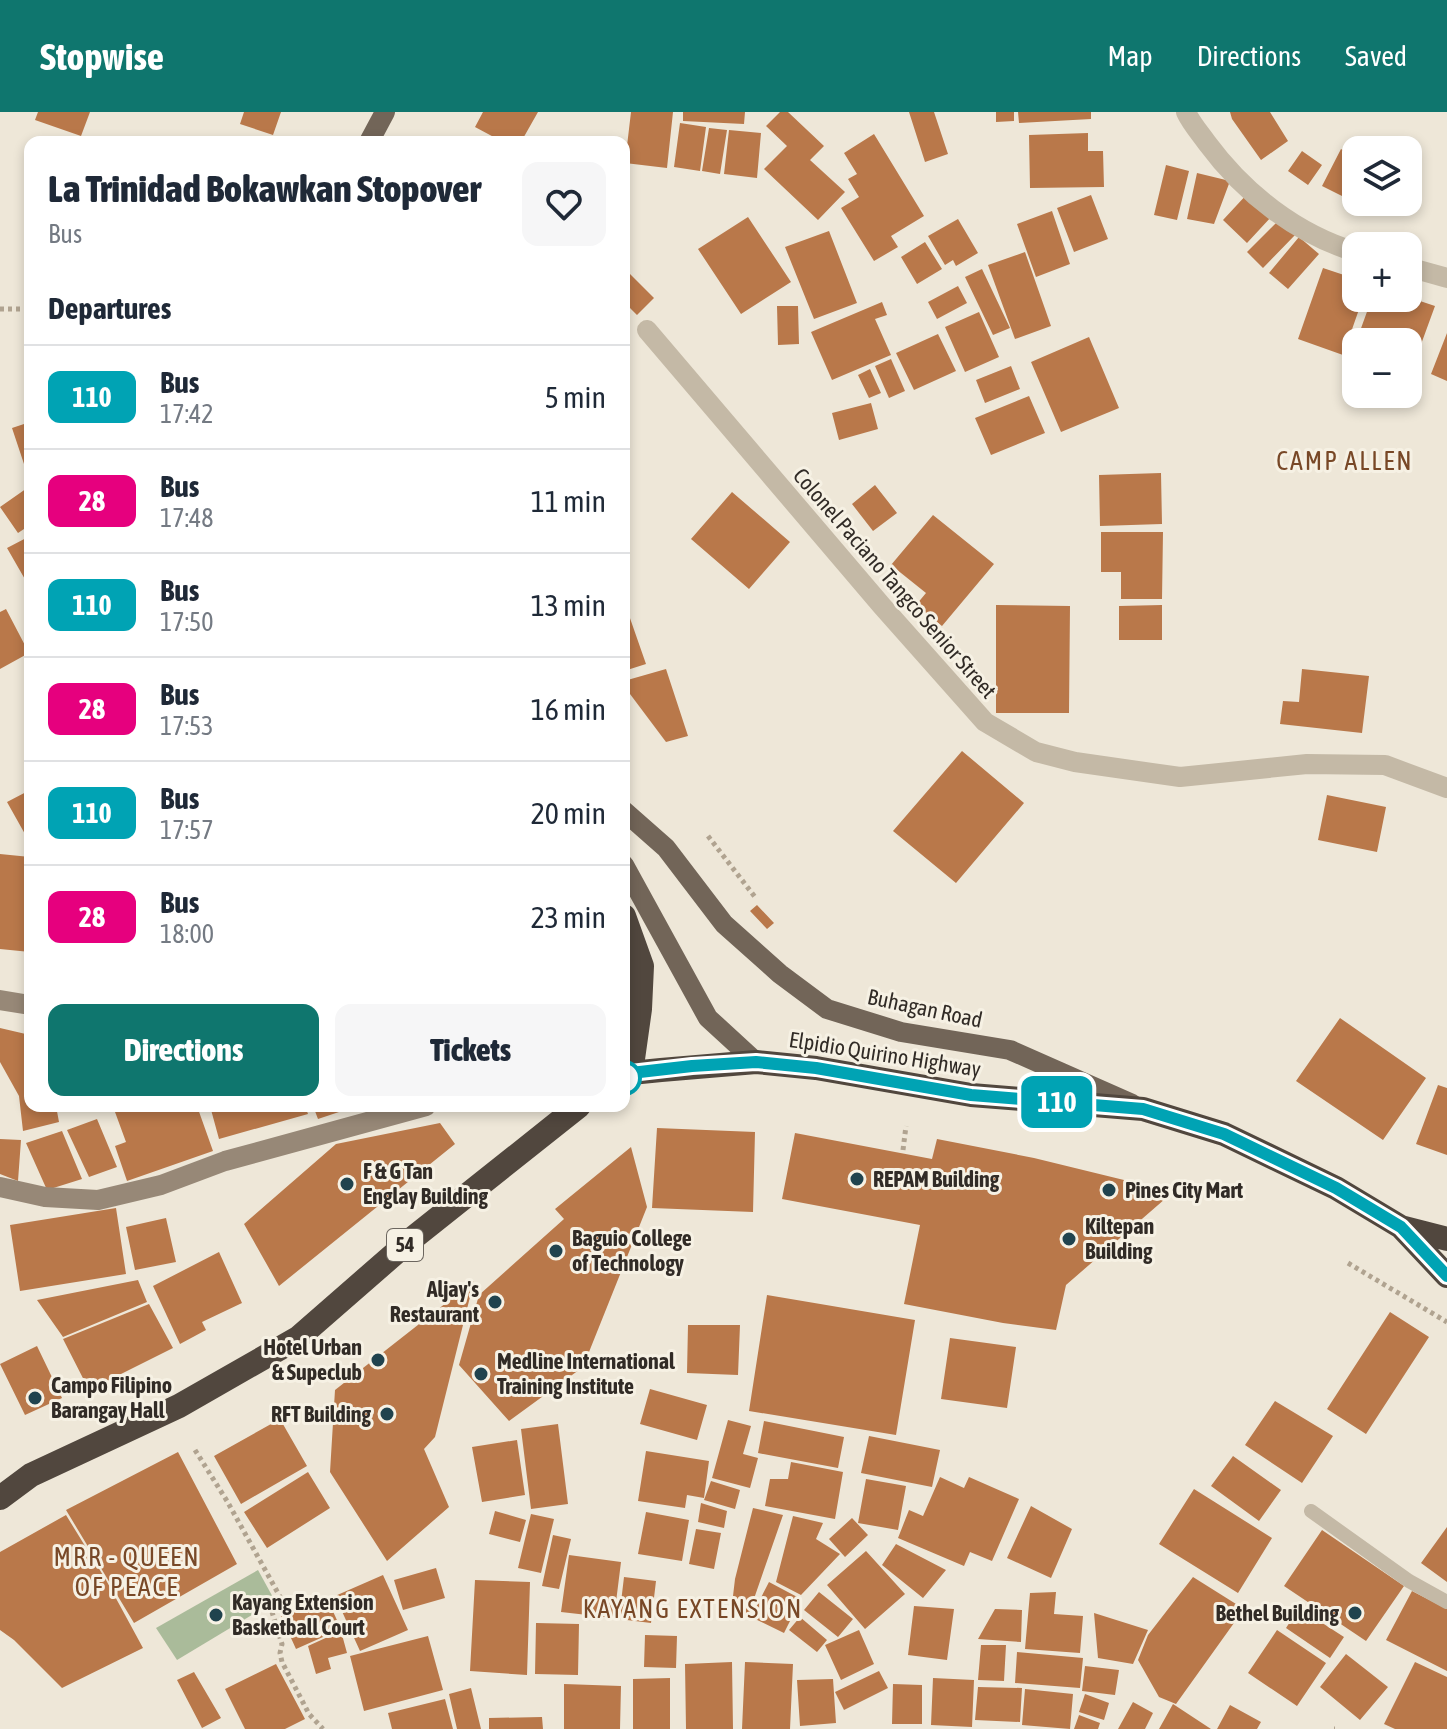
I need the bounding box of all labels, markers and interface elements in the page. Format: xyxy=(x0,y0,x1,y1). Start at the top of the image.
text: Stopwise xyxy=(40,35,164,78)
text: Map xyxy=(1108,40,1153,72)
text: Directions xyxy=(1197,40,1301,72)
text: Saved xyxy=(1345,40,1407,72)
map controls xyxy=(1342,136,1422,408)
button: layers xyxy=(1342,136,1422,216)
button: heart xyxy=(522,162,606,246)
text: La Trinidad Bokawkan Stopover xyxy=(48,167,481,210)
text: Bus xyxy=(48,219,82,249)
button: + xyxy=(1342,232,1422,312)
text: Departures xyxy=(48,291,171,325)
button: − xyxy=(1342,328,1422,408)
text: Bus xyxy=(160,365,199,399)
text: 5 min xyxy=(545,380,606,414)
text: 110 xyxy=(72,381,112,413)
text: 17:42 xyxy=(160,399,214,429)
district label: CAMP ALLEN xyxy=(1276,446,1414,476)
street label: Colonel Paciano Tangco Senior Street xyxy=(788,463,1002,703)
text: Bus xyxy=(160,469,199,503)
text: 11 min xyxy=(531,484,606,518)
text: 28 xyxy=(79,485,105,517)
text: 17:48 xyxy=(160,503,214,533)
text: Bus xyxy=(160,573,199,607)
text: 13 min xyxy=(531,588,606,622)
text: 110 xyxy=(72,589,112,621)
text: 17:50 xyxy=(160,607,214,637)
text: Bus xyxy=(160,677,199,711)
text: 16 min xyxy=(531,692,606,726)
text: 28 xyxy=(79,693,105,725)
text: 17:53 xyxy=(160,711,214,741)
text: Bus xyxy=(160,781,199,815)
text: 20 min xyxy=(531,796,606,830)
text: 110 xyxy=(72,797,112,829)
text: 17:57 xyxy=(160,815,214,845)
text: Bus xyxy=(160,885,199,919)
text: 23 min xyxy=(531,900,606,934)
text: 28 xyxy=(79,901,105,933)
text: 18:00 xyxy=(160,919,214,949)
street label: Buhagan Road xyxy=(865,983,985,1033)
button: Directions xyxy=(48,1004,319,1096)
button: Tickets xyxy=(335,1004,606,1096)
street label: Elpidio Quirino Highway xyxy=(787,1026,983,1082)
unlabelled marker xyxy=(607,1061,641,1095)
line badge: 110 xyxy=(1011,1076,1103,1128)
text: 110 xyxy=(1037,1086,1077,1118)
place label: F & G Tan Englay Building xyxy=(363,1158,489,1209)
place label: REPAM Building xyxy=(873,1166,1000,1192)
marker: REPAM Building xyxy=(848,1170,866,1188)
marker: F & G Tan Englay Building xyxy=(338,1175,356,1193)
place label: Pines City Mart xyxy=(1125,1177,1244,1203)
marker: Pines City Mart xyxy=(1100,1181,1118,1199)
place label: Kiltepan Building xyxy=(1085,1213,1154,1264)
place label: Baguio College of Technology xyxy=(572,1225,692,1276)
road number: 54 xyxy=(387,1229,423,1261)
marker: Kiltepan Building xyxy=(1060,1230,1078,1248)
marker: Baguio College of Technology xyxy=(547,1242,565,1260)
place label: Aljay's Restaurant xyxy=(390,1276,480,1327)
marker: Aljay's Restaurant xyxy=(486,1293,504,1311)
place label: Hotel Urban & Supeclub xyxy=(263,1334,362,1385)
place label: Medline International Training Institute xyxy=(497,1348,676,1399)
marker: Hotel Urban & Supeclub xyxy=(369,1351,387,1369)
marker: Medline International Training Institute xyxy=(472,1365,490,1383)
place label: Campo Filipino Barangay Hall xyxy=(51,1372,172,1423)
marker: Campo Filipino Barangay Hall xyxy=(26,1389,44,1407)
place label: RFT Building xyxy=(271,1401,372,1427)
marker: RFT Building xyxy=(378,1405,396,1423)
district label: MRR - QUEEN OF PEACE xyxy=(53,1542,201,1602)
place label: Kayang Extension Basketball Court xyxy=(232,1589,374,1640)
district label: KAYANG EXTENSION xyxy=(583,1594,803,1624)
place label: Bethel Building xyxy=(1215,1600,1340,1626)
marker: Bethel Building xyxy=(1346,1604,1364,1622)
marker: Kayang Extension Basketball Court xyxy=(207,1606,225,1624)

